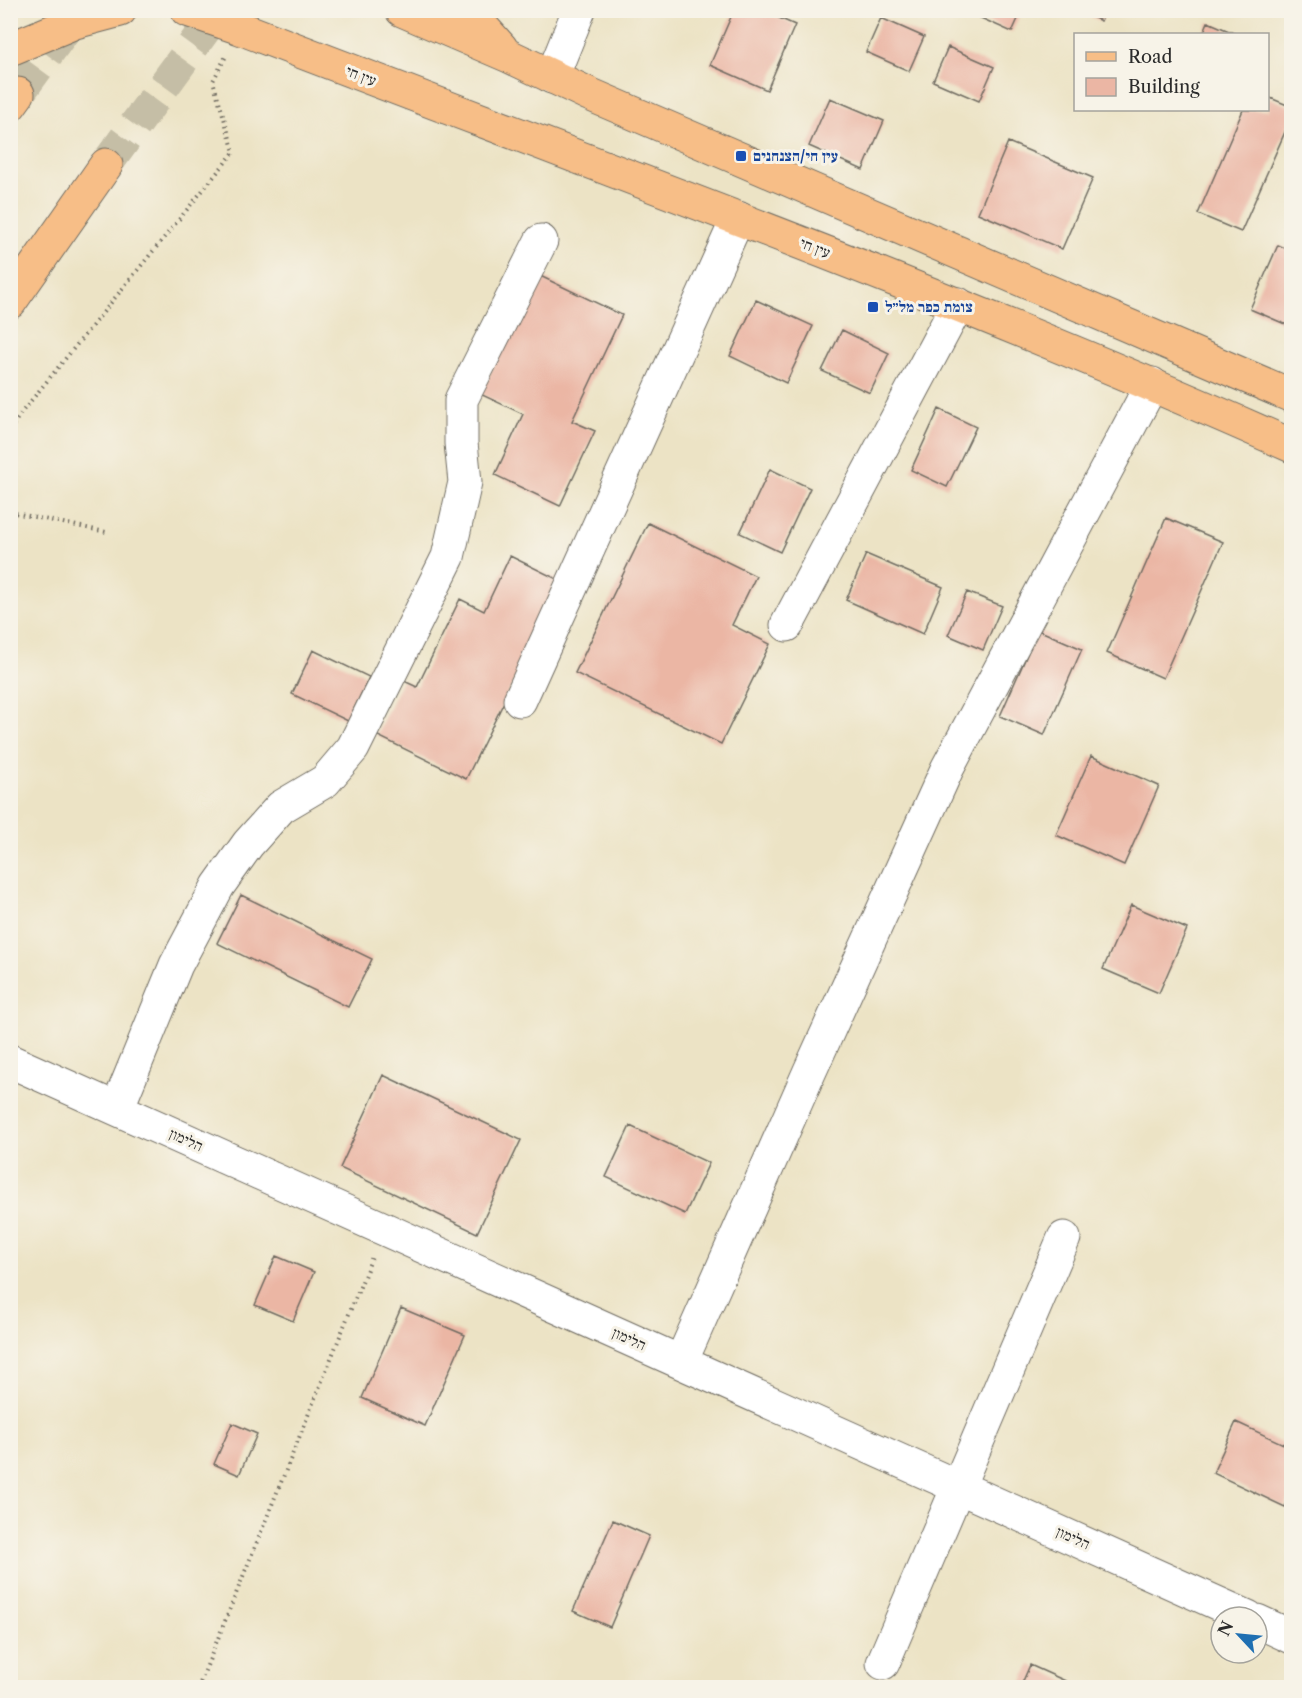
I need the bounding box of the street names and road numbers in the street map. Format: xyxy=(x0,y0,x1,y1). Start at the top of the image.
street label: עין חי xyxy=(343,61,379,90)
street label: עין חי xyxy=(797,233,833,262)
street label: הלימון xyxy=(166,1124,206,1155)
street label: הלימון xyxy=(609,1323,649,1354)
street label: הלימון xyxy=(1053,1522,1093,1553)

